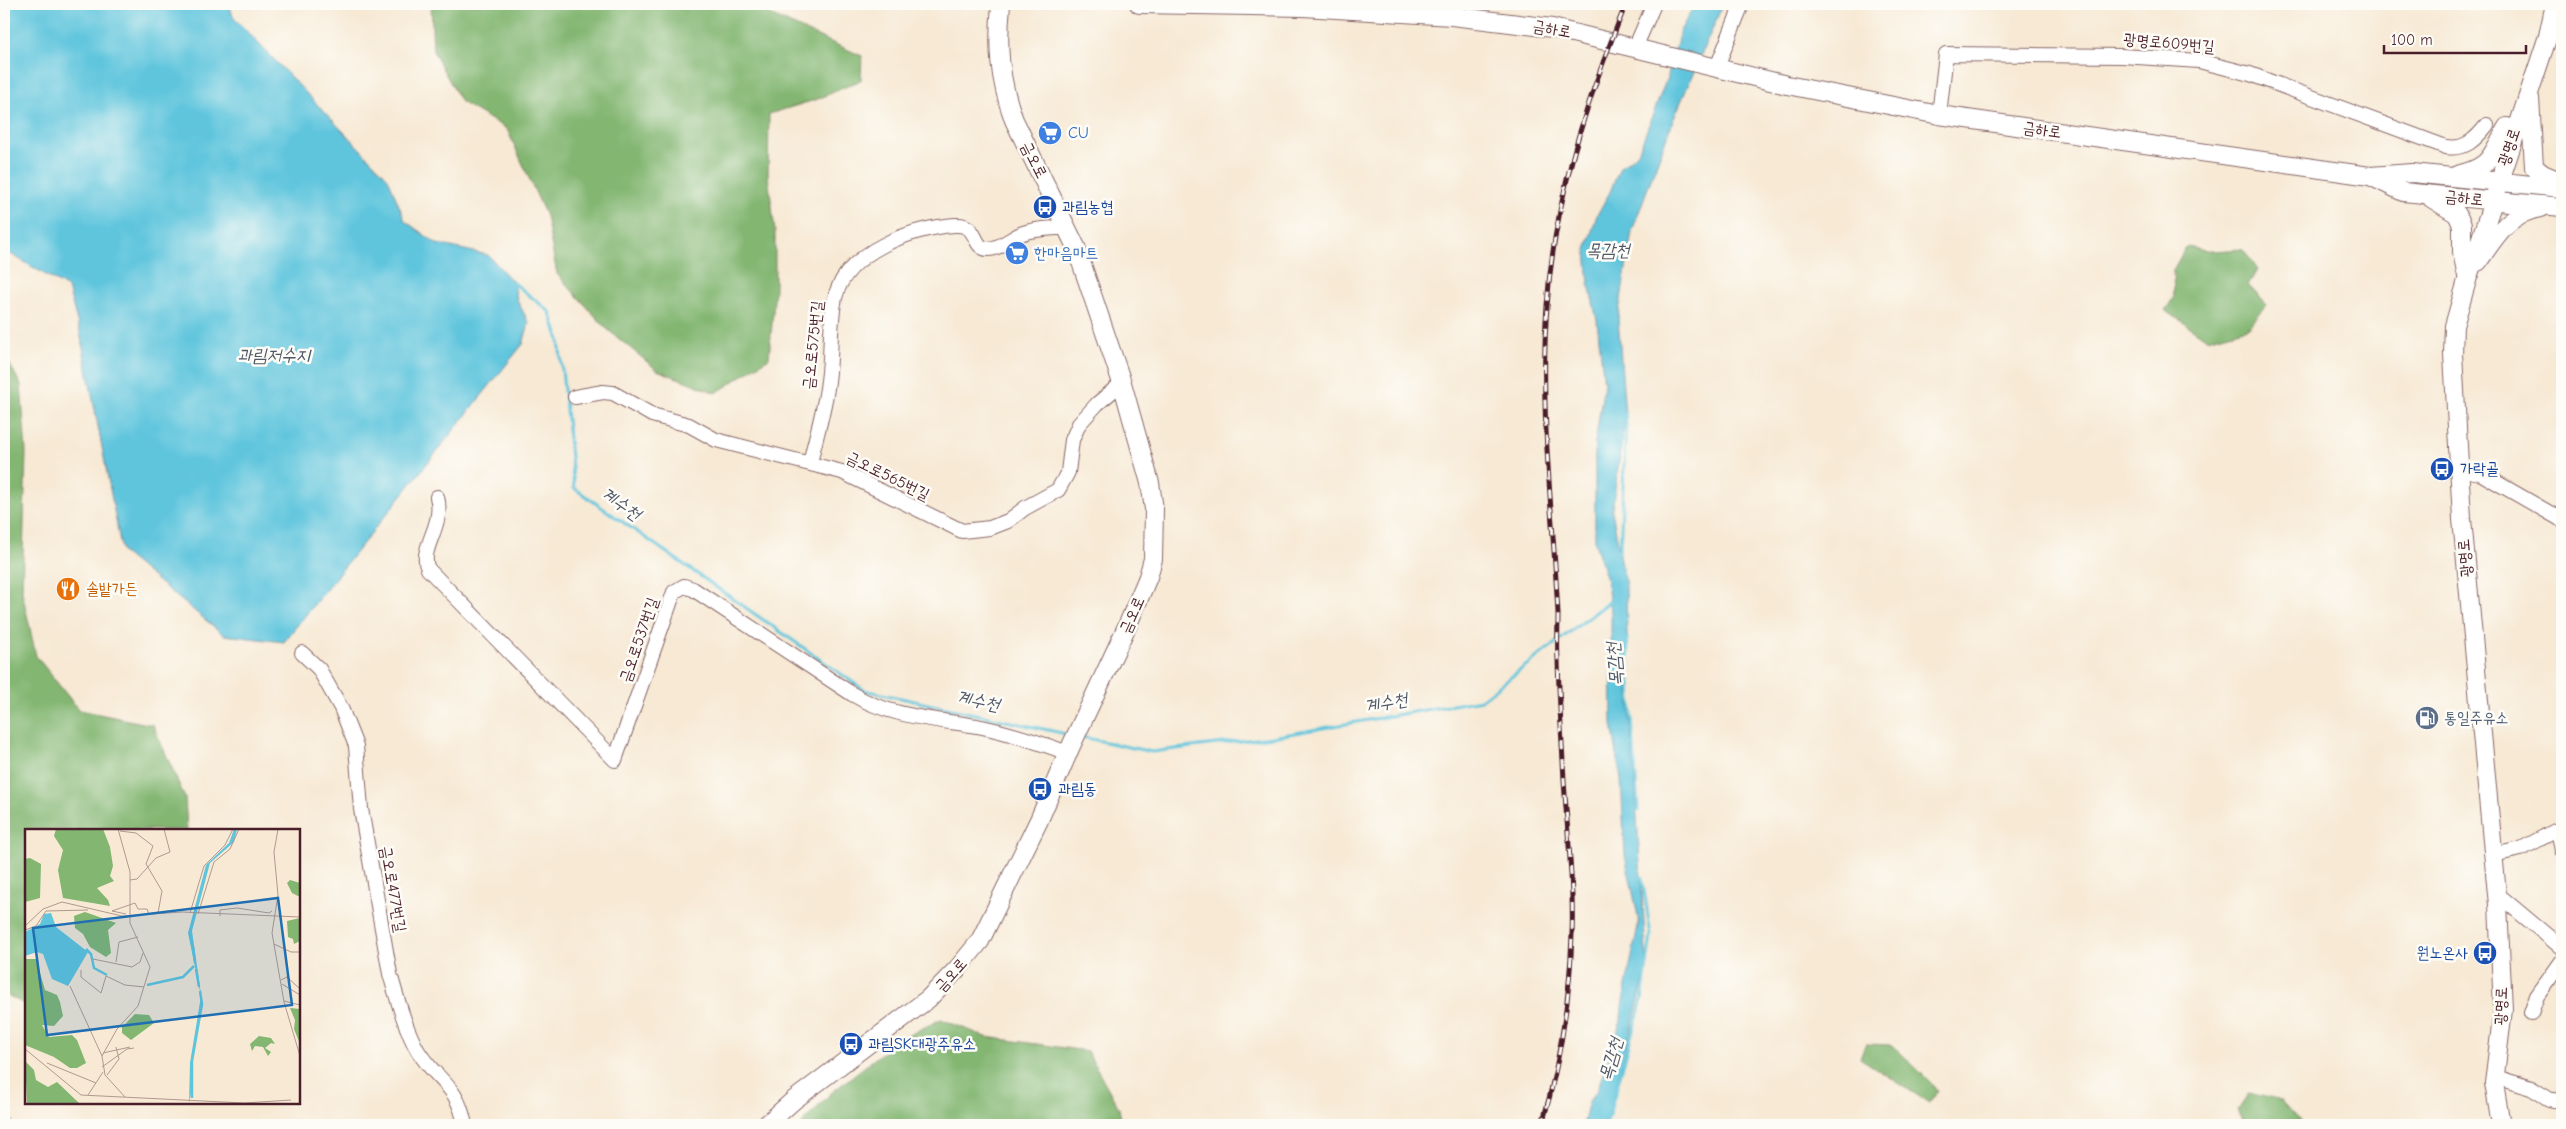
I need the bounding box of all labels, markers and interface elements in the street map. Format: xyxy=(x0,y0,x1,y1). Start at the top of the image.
street label: 금하로 xyxy=(1531,17,1573,41)
scale bar xyxy=(2384,22,2526,54)
street label: 광명로609번길 xyxy=(2123,30,2215,56)
text: 100 m xyxy=(2391,31,2433,49)
street label: 금하로 xyxy=(2022,118,2062,142)
supermarket icon: CU xyxy=(1037,120,1063,146)
place label: CU xyxy=(1068,124,1089,142)
street label: 광명로 xyxy=(2494,126,2524,168)
street label: 금오로 xyxy=(1017,139,1051,181)
street label: 금하로 xyxy=(2444,187,2484,209)
bus stop icon: 과림농협 xyxy=(1032,194,1058,220)
place label: 과림농협 xyxy=(1062,198,1114,216)
supermarket icon: 한마음마트 xyxy=(1004,240,1030,266)
water label: 목감천 xyxy=(1586,240,1631,261)
place label: 한마음마트 xyxy=(1034,244,1098,262)
street label: 금오로575번길 xyxy=(799,300,827,390)
water label: 과림저수지 xyxy=(238,345,313,366)
street label: 금오로565번길 xyxy=(843,448,933,504)
bus stop icon: 가락골 xyxy=(2429,456,2455,482)
place label: 가락골 xyxy=(2460,460,2499,478)
water label: 계수천 xyxy=(597,483,646,526)
street label: 광명로 xyxy=(2454,538,2476,578)
restaurant icon: 솔밭가든 xyxy=(55,576,81,602)
place label: 솔밭가든 xyxy=(86,580,138,598)
street label: 금오로 xyxy=(1116,594,1148,636)
street label: 금오로537번길 xyxy=(616,595,662,685)
water label: 목감천 xyxy=(1603,640,1627,687)
water label: 계수천 xyxy=(955,686,1003,716)
water label: 계수천 xyxy=(1363,689,1411,717)
fuel station icon: 통일주유소 xyxy=(2414,705,2440,731)
place label: 통일주유소 xyxy=(2444,709,2508,727)
bus stop icon: 과림동 xyxy=(1027,776,1053,802)
place label: 과림동 xyxy=(1058,780,1097,798)
inset map xyxy=(25,829,300,1104)
street label: 금오로477번길 xyxy=(377,844,409,934)
bus stop icon: 원노온사 xyxy=(2472,940,2498,966)
place label: 원노온사 xyxy=(2417,944,2468,962)
street label: 금오로 xyxy=(931,955,971,995)
street label: 광명로 xyxy=(2491,986,2511,1026)
bus stop icon: 과림SK대광주유소 xyxy=(838,1031,864,1057)
water label: 목감천 xyxy=(1595,1034,1627,1083)
place label: 과림SK대광주유소 xyxy=(868,1035,976,1053)

